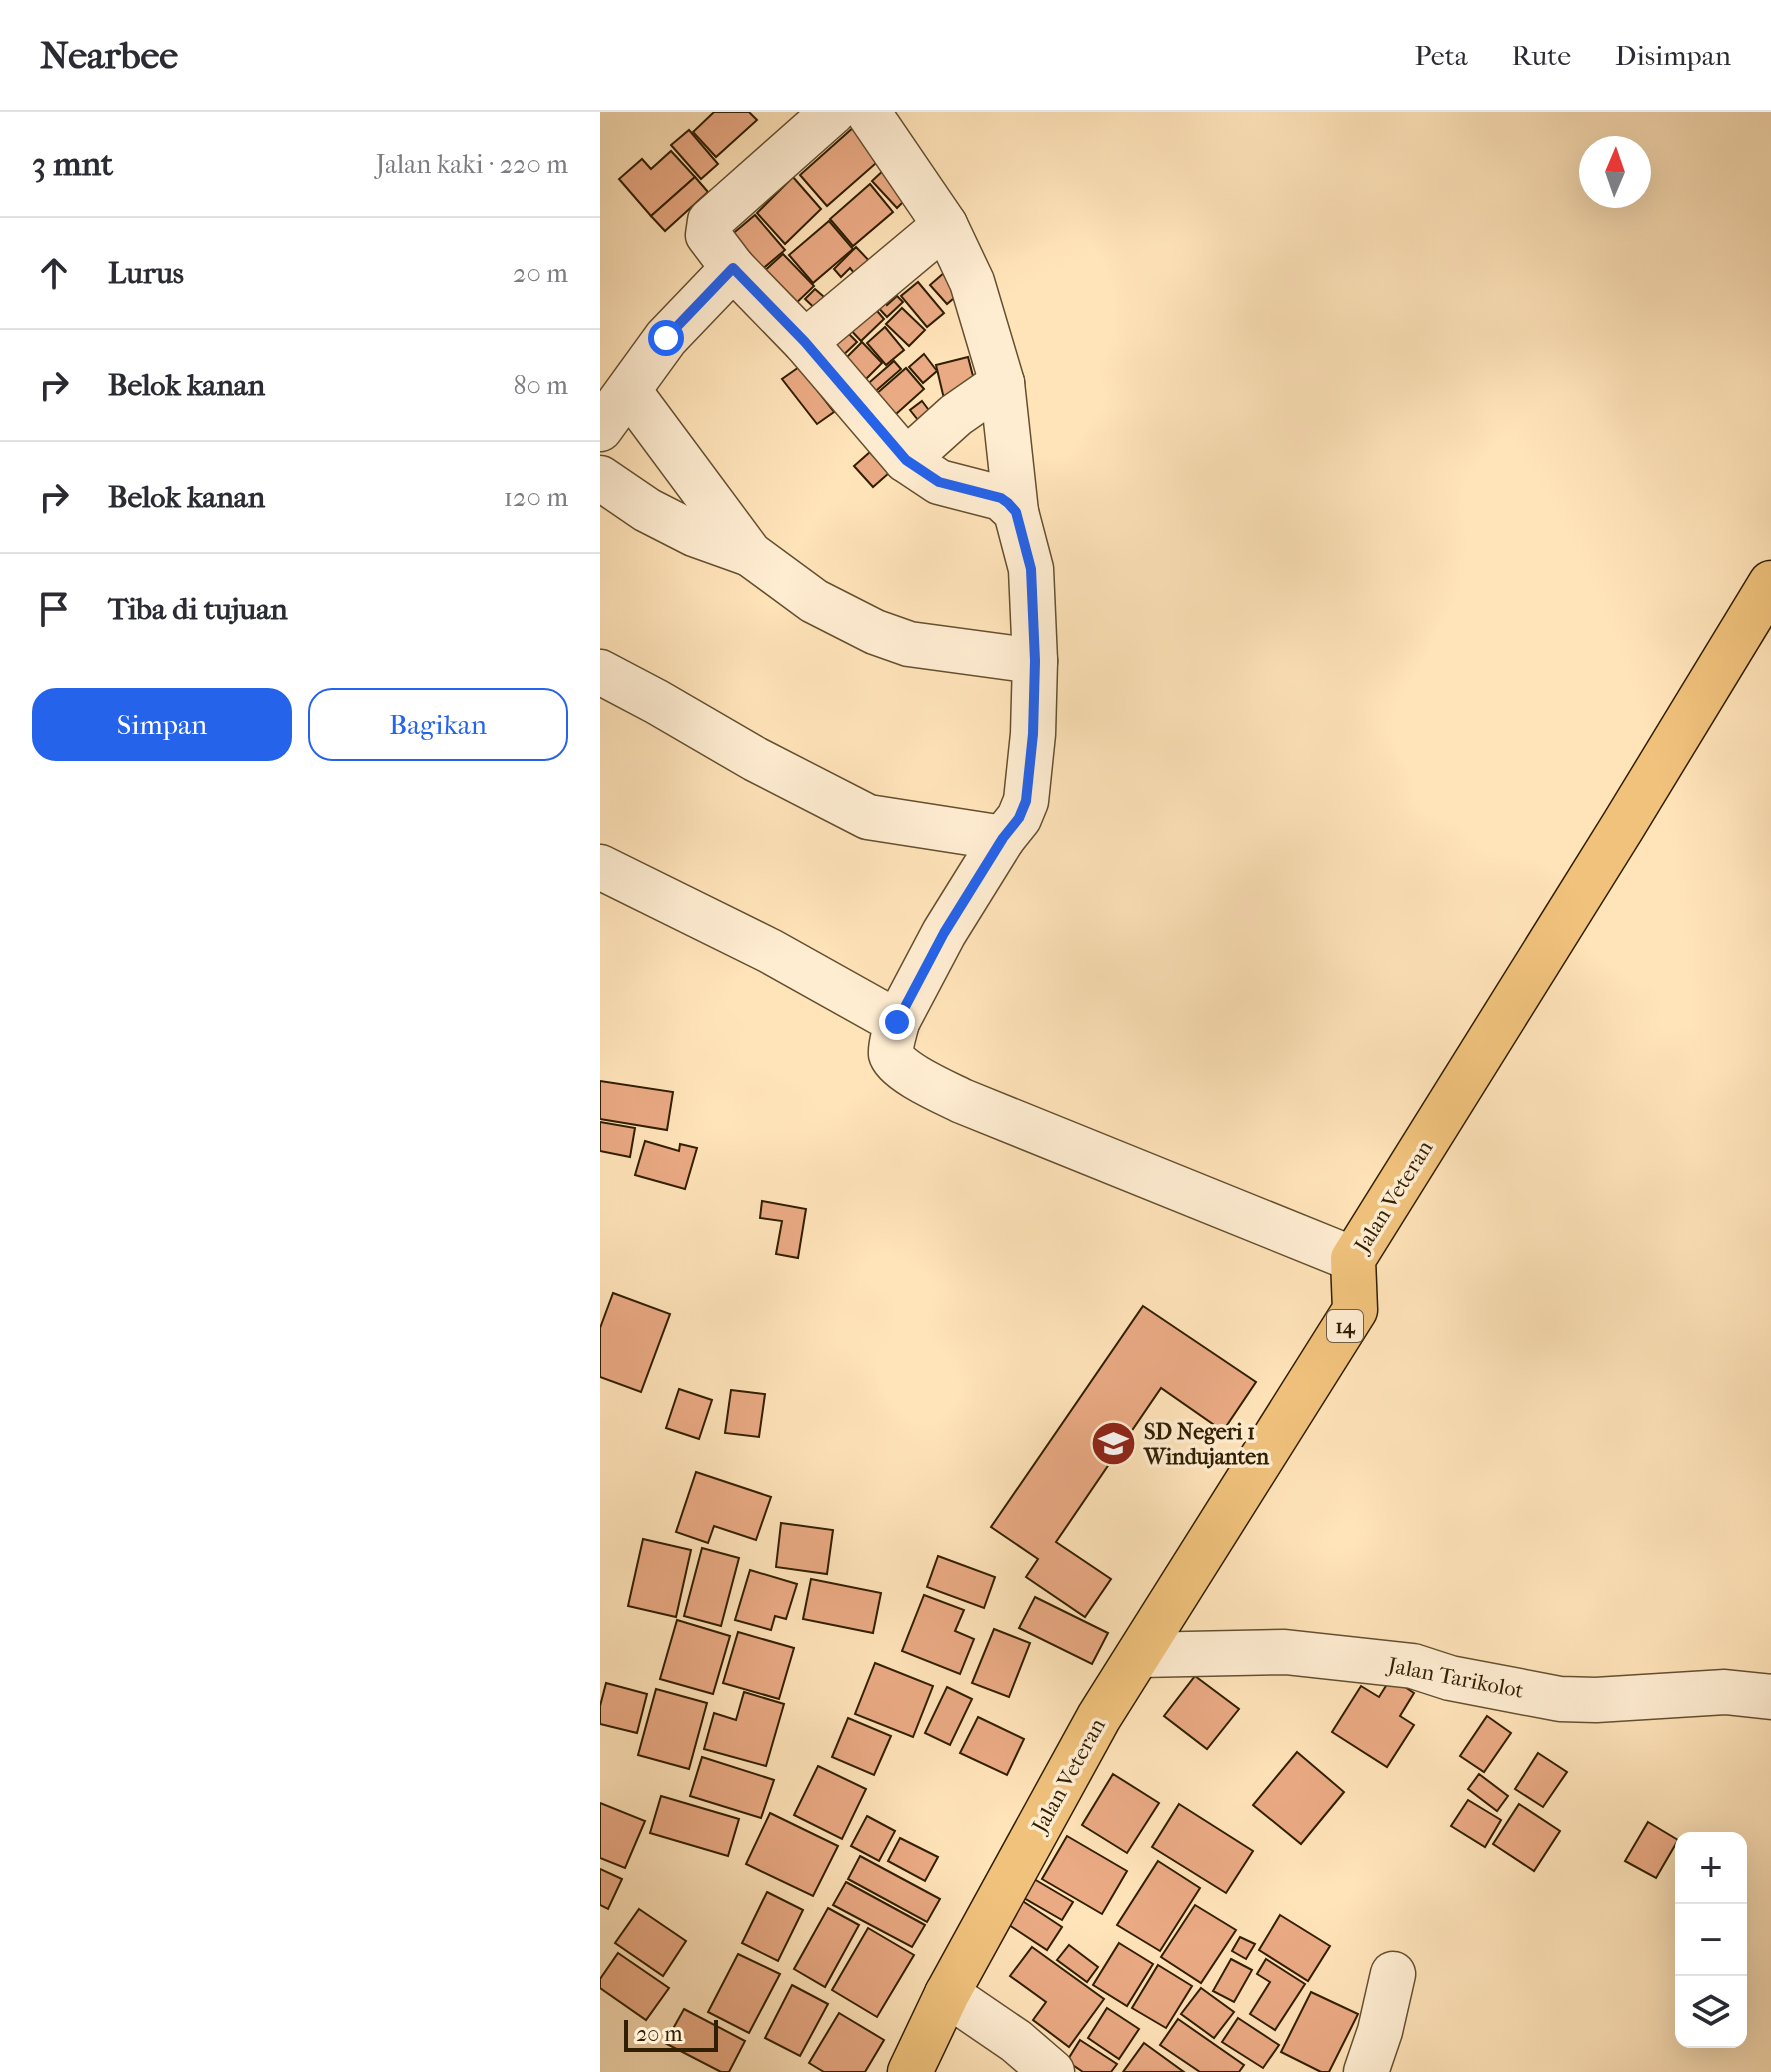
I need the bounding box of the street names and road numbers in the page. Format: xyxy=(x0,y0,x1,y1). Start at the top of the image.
street label: Jalan Veteran xyxy=(1348,1136,1439,1259)
road number: 14 xyxy=(1327,1310,1363,1342)
street label: Jalan Tarikolot xyxy=(1384,1652,1526,1704)
street label: Jalan Veteran xyxy=(1026,1714,1111,1839)

